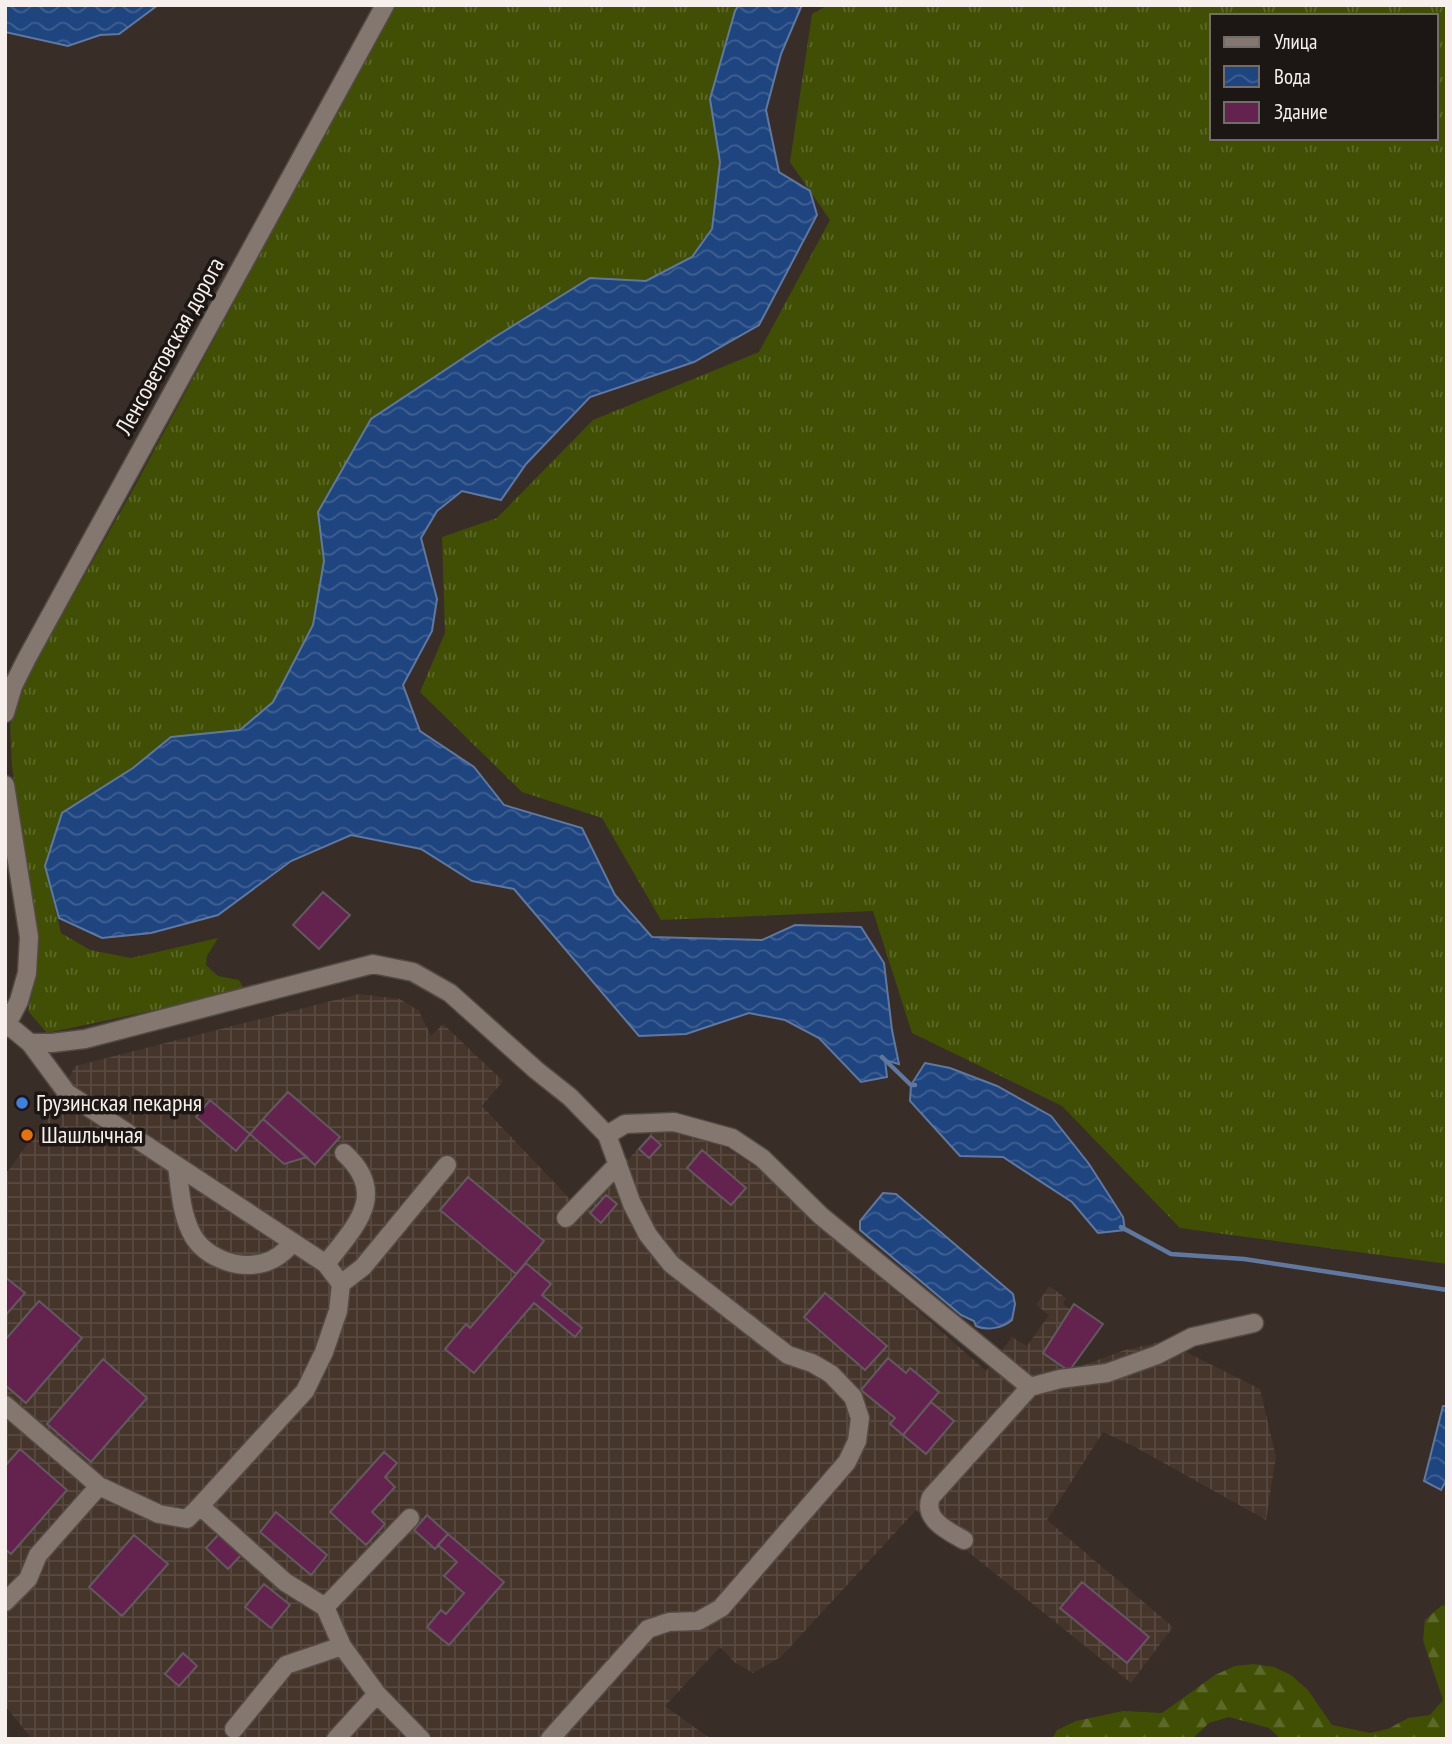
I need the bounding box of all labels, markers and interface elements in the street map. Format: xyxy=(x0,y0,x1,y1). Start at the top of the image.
legend xyxy=(1210,14,1438,140)
text: Улица xyxy=(1274,28,1317,55)
text: Вода xyxy=(1274,63,1311,90)
text: Здание xyxy=(1274,98,1328,125)
street label: Ленсоветовская дорога xyxy=(107,252,231,441)
place label: Грузинская пекарня xyxy=(36,1087,202,1118)
marker: Грузинская пекарня xyxy=(14,1095,30,1111)
place label: Шашлычная xyxy=(41,1119,143,1150)
marker: Шашлычная xyxy=(19,1127,35,1143)

